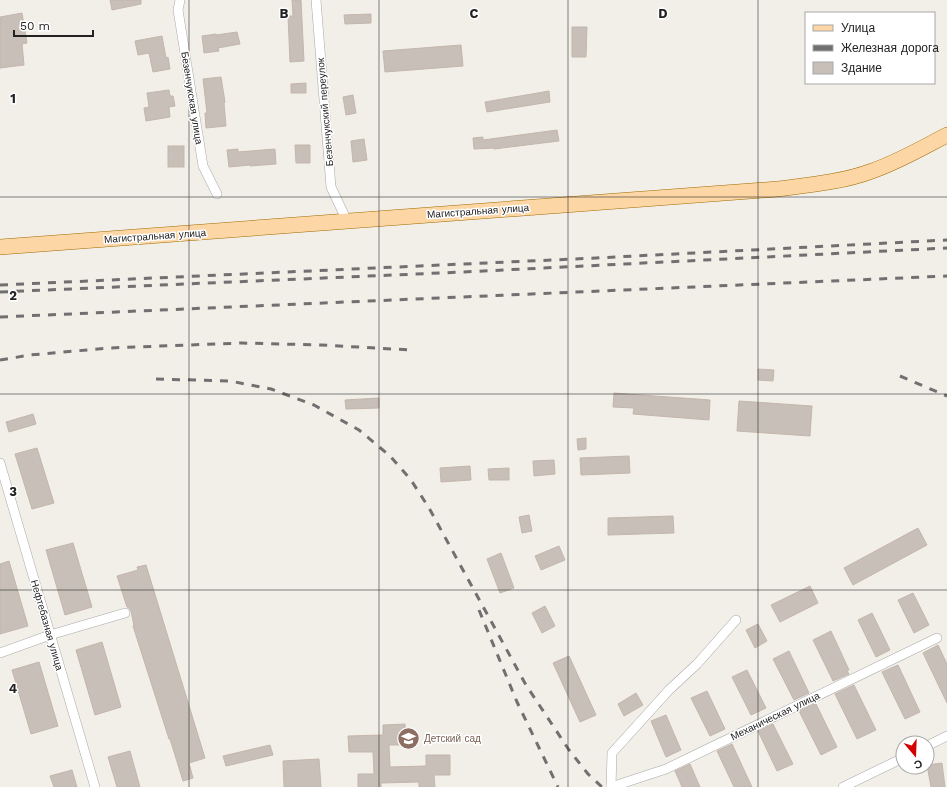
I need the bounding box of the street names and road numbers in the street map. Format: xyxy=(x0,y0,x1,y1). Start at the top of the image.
street label: Безенчукская улица xyxy=(179,51,205,146)
street label: Безенчукский переулок xyxy=(315,57,335,167)
street label: Магистральная улица xyxy=(427,202,530,220)
street label: Магистральная улица xyxy=(104,227,207,245)
street label: Нефтебазная улица xyxy=(29,578,65,672)
street label: Механическая улица xyxy=(729,689,822,742)

